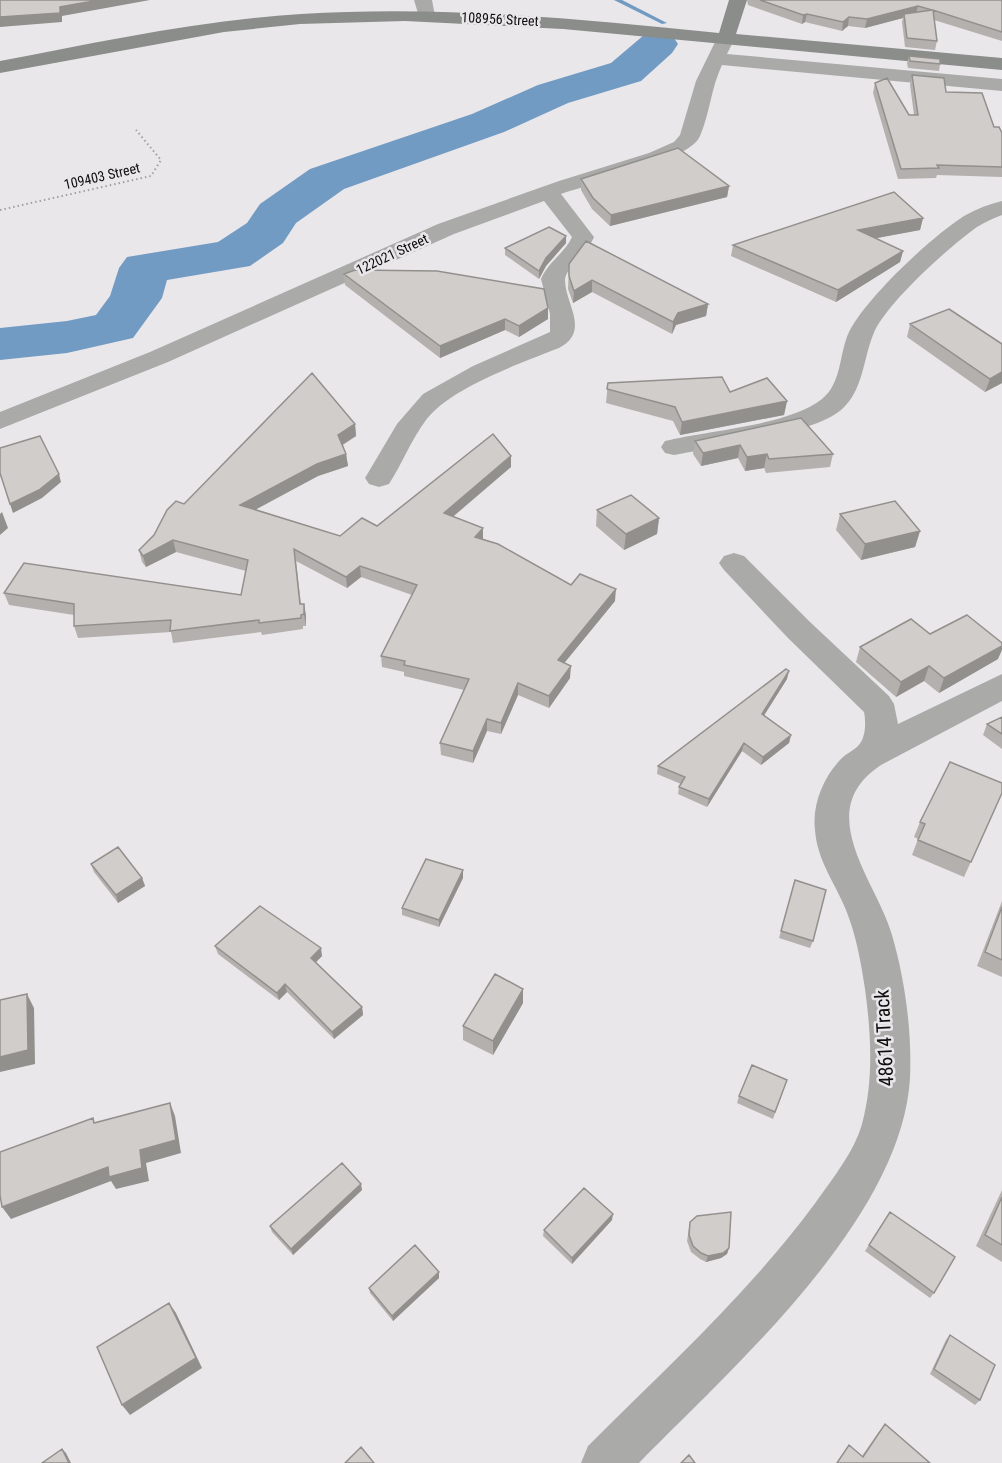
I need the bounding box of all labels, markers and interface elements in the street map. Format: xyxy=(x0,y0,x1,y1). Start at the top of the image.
street label: 108956 Street xyxy=(461,9,539,29)
street label: 109403 Street xyxy=(62,159,142,193)
street label: 122021 Street xyxy=(353,230,431,278)
street label: 48614 Track xyxy=(869,989,899,1087)

